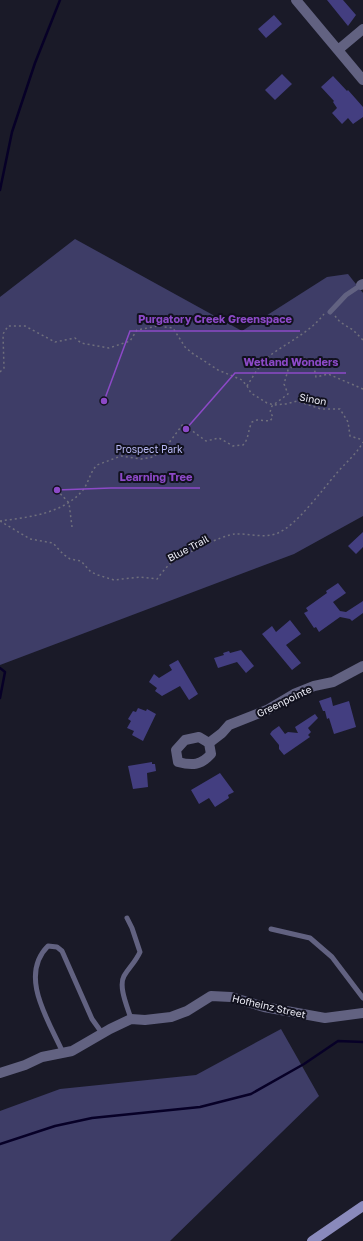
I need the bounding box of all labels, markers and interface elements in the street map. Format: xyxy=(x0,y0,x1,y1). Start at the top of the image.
callout: Purgatory Creek Greenspace xyxy=(130,308,300,331)
text: Purgatory Creek Greenspace xyxy=(138,312,293,325)
callout: Wetland Wonders xyxy=(235,350,346,373)
text: Wetland Wonders xyxy=(244,355,338,368)
street label: Sinon xyxy=(298,390,328,408)
park label: Prospect Park xyxy=(115,443,183,455)
callout: Learning Tree xyxy=(111,465,200,488)
text: Learning Tree xyxy=(119,470,193,483)
street label: Blue Trail xyxy=(165,532,211,564)
street label: Greenpointe xyxy=(255,683,313,719)
street label: Hofheinz Street xyxy=(231,992,307,1020)

